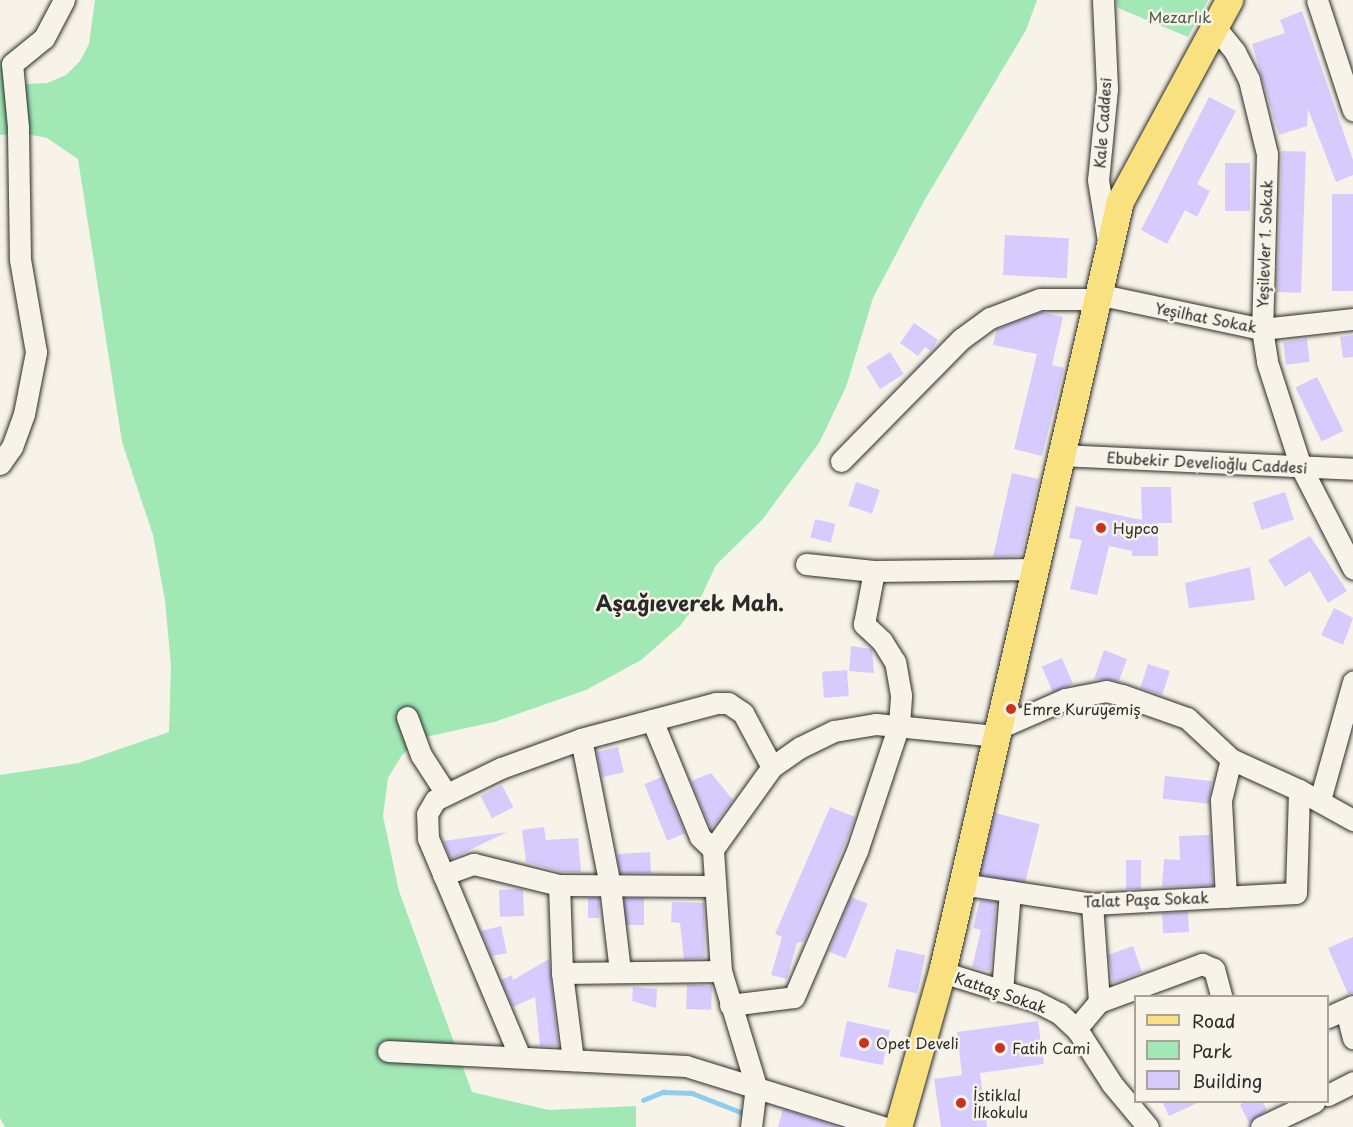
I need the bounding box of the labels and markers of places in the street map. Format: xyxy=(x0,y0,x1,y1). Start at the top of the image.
place label: Hypco xyxy=(1113,519,1159,537)
marker: Hypco xyxy=(1094,521,1108,535)
place label: Emre Kuruyemiş xyxy=(1023,700,1141,718)
marker: Emre Kuruyemiş xyxy=(1004,702,1018,716)
place label: Opet Develi xyxy=(876,1034,959,1052)
marker: Opet Develi xyxy=(857,1036,871,1050)
place label: Fatih Cami xyxy=(1012,1039,1091,1057)
marker: Fatih Cami xyxy=(993,1041,1007,1055)
place label: İstiklal İlkokulu xyxy=(973,1085,1028,1120)
marker: İstiklal İlkokulu xyxy=(954,1096,968,1110)

